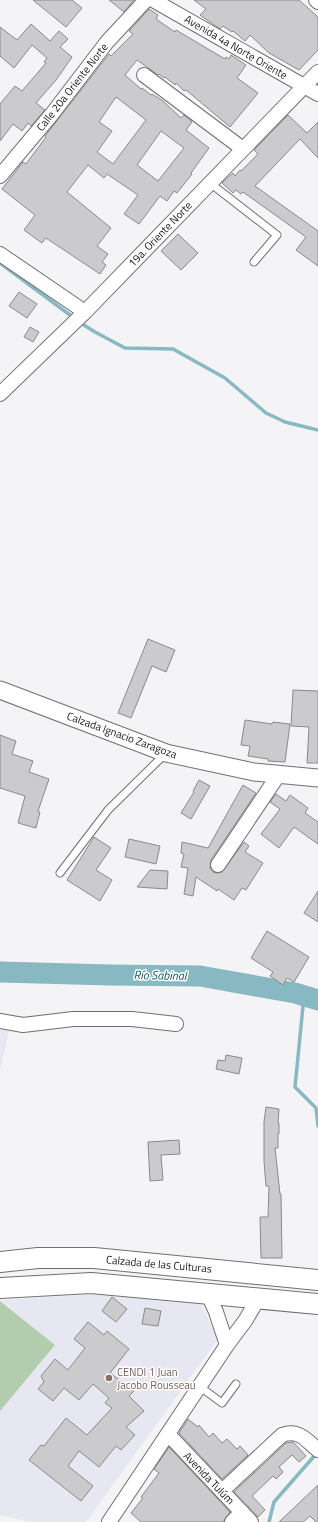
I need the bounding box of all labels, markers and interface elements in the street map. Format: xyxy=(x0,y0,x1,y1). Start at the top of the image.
street label: Avenida 4a Norte Oriente xyxy=(182,11,291,83)
street label: Calle 20a Oriente Norte xyxy=(32,39,112,134)
street label: 19a. Oriente Norte xyxy=(124,197,196,270)
street label: Calzada Ignacio Zaragoza xyxy=(65,708,180,763)
water label: Río Sabinal xyxy=(133,965,188,985)
street label: Calzada de las Culturas xyxy=(105,1251,213,1277)
place label: CENDI 1 Juan Jacobo Rousseau xyxy=(117,1364,196,1393)
marker: CENDI 1 Juan Jacobo Rousseau xyxy=(104,1373,114,1383)
street label: Avenida Tulúm xyxy=(180,1448,238,1508)

